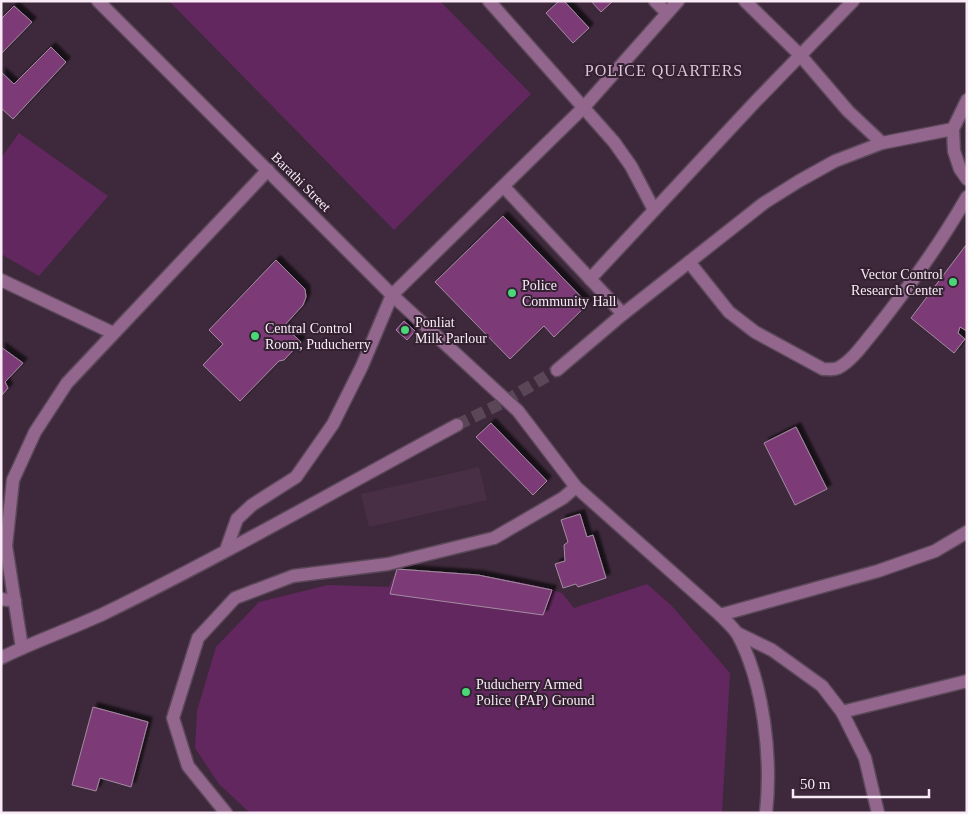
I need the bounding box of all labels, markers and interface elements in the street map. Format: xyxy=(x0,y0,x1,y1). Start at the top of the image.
district label: POLICE QUARTERS xyxy=(585,62,743,79)
street label: Barathi Street xyxy=(268,149,334,215)
place label: Vector Control Research Center xyxy=(851,267,943,298)
marker: Vector Control Research Center xyxy=(947,276,959,288)
place label: Police Community Hall xyxy=(522,278,617,309)
marker: Police Community Hall xyxy=(506,287,518,299)
place label: Ponliat Milk Parlour xyxy=(415,315,487,346)
place label: Central Control Room, Puducherry xyxy=(265,321,371,352)
marker: Ponliat Milk Parlour xyxy=(399,324,411,336)
marker: Central Control Room, Puducherry xyxy=(249,330,261,342)
place label: Puducherry Armed Police (PAP) Ground xyxy=(476,677,595,709)
marker: Puducherry Armed Police (PAP) Ground xyxy=(460,686,472,698)
scale bar xyxy=(793,766,929,798)
text: 50 m xyxy=(800,776,831,792)

